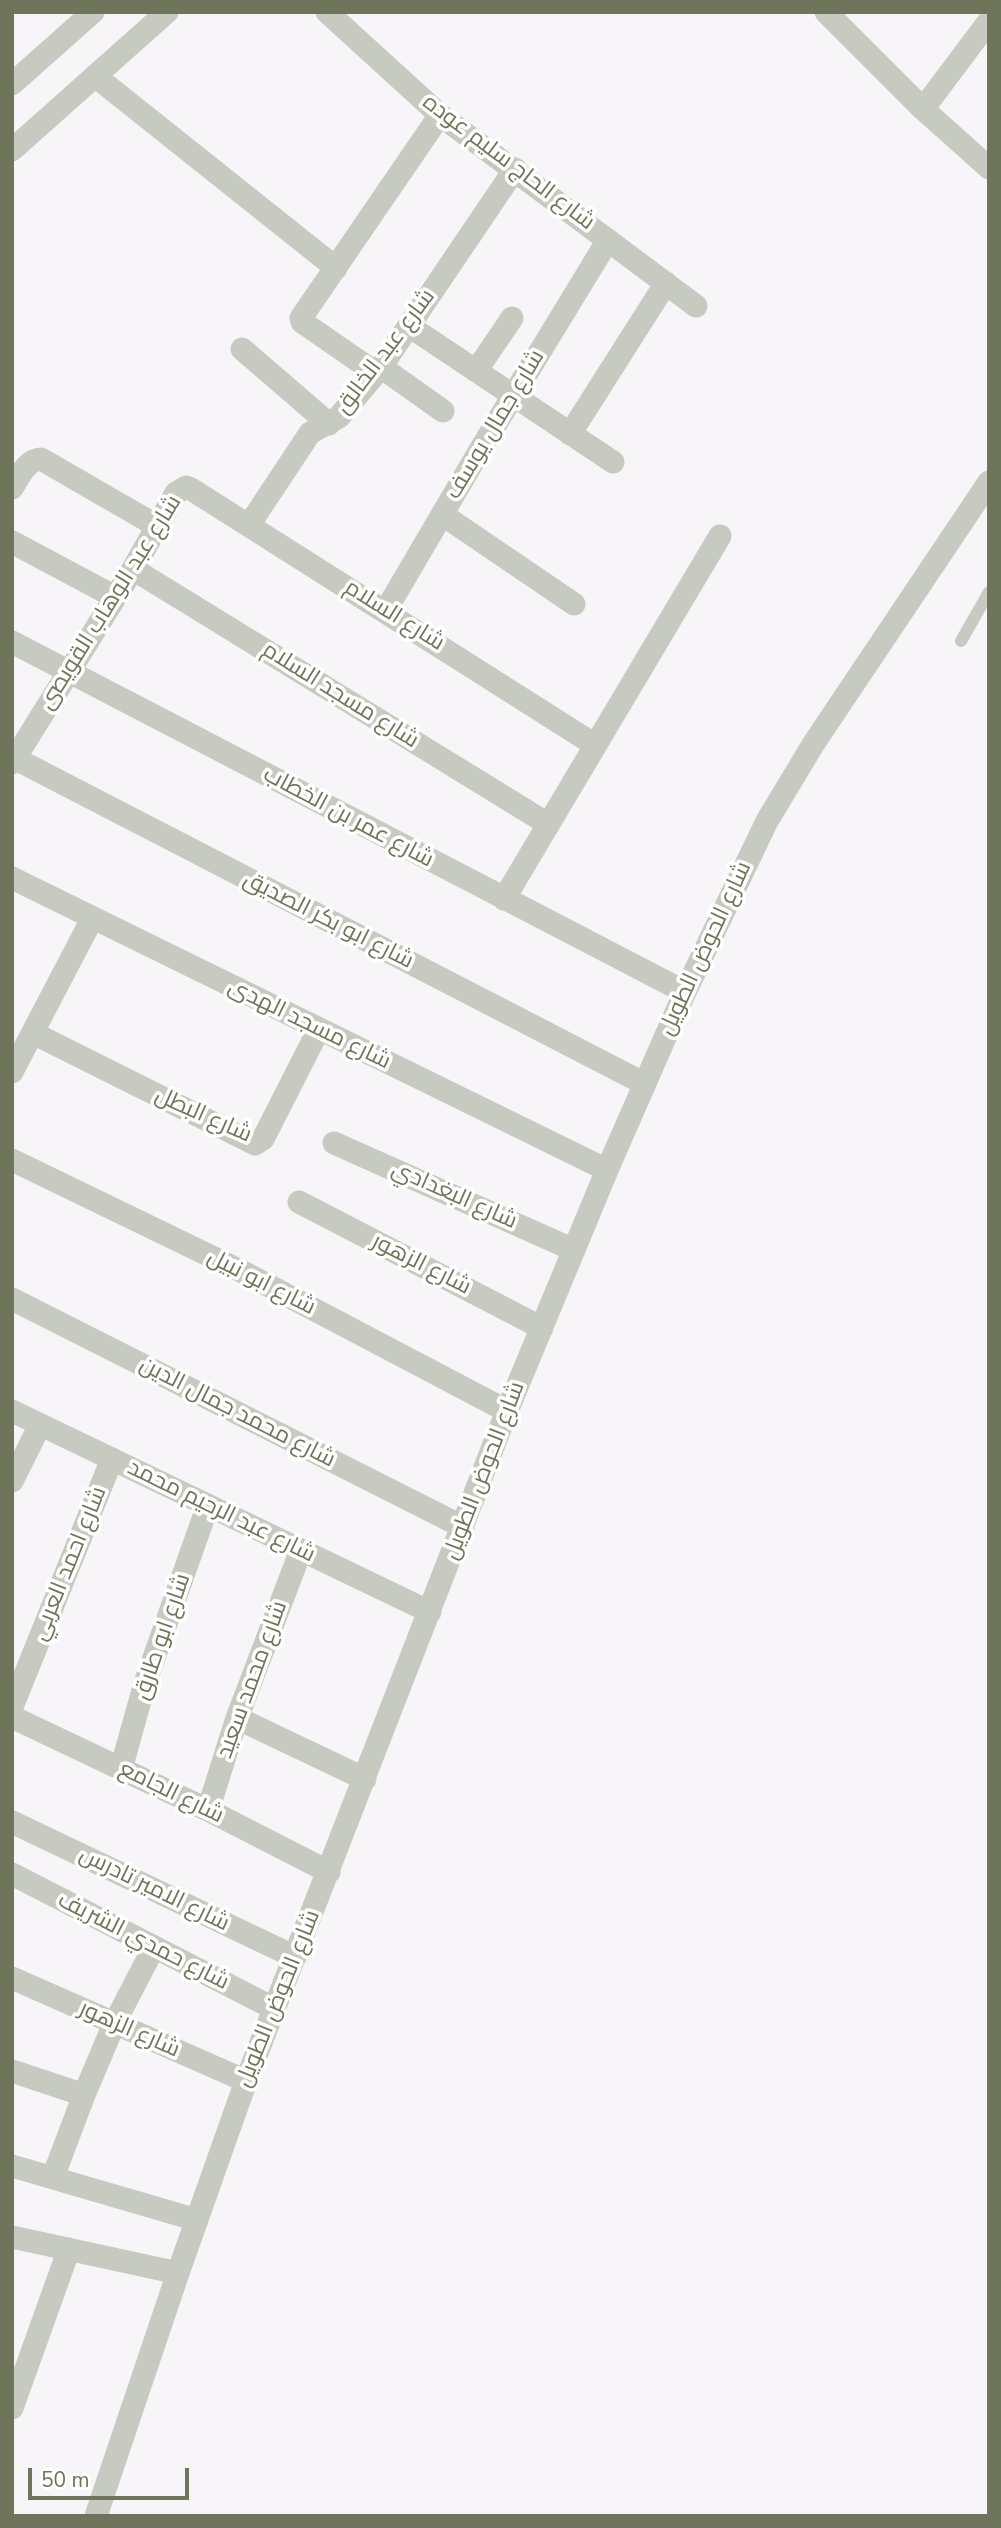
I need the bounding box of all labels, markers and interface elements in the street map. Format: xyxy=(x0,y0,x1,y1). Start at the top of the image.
street label: شارع الحاج سليم عوده xyxy=(417,89,599,237)
street label: شارع عبد الخالق xyxy=(330,284,442,420)
street label: شارع جمال يوسف xyxy=(441,345,551,505)
street label: شارع عبد الوهاب القويصى xyxy=(34,491,188,715)
street label: شارع السلام xyxy=(339,574,449,658)
street label: شارع مسجد السلام xyxy=(257,637,423,755)
street label: شارع عمر بن الخطاب xyxy=(258,761,438,875)
street label: شارع الحوض الطويل xyxy=(654,858,758,1040)
street label: شارع ابو بكر الصديق xyxy=(238,866,418,976)
street label: شارع مسجد الهدى xyxy=(223,974,395,1076)
street label: شارع البطل xyxy=(150,1082,256,1150)
street label: شارع البغدادي xyxy=(387,1156,521,1236)
street label: شارع الزهور xyxy=(367,1228,475,1302)
street label: شارع ابو نبيل xyxy=(202,1244,320,1322)
street label: شارع محمد جمال الدين xyxy=(134,1352,340,1474)
street label: شارع الحوض الطويل xyxy=(438,1378,532,1564)
street label: شارع عبد الرحيم محمد xyxy=(123,1455,319,1569)
street label: شارع احمد العربي xyxy=(27,1483,113,1645)
street label: شارع ابو طارق xyxy=(129,1570,197,1704)
street label: شارع محمد سعيد xyxy=(212,1597,294,1763)
street label: شارع الجامع xyxy=(114,1756,228,1830)
street label: شارع الامير تادرس xyxy=(74,1842,234,1938)
street label: شارع حمدي الشريف xyxy=(53,1887,233,1997)
street label: شارع الحوض الطويل xyxy=(231,1906,327,2092)
street label: شارع الزهور xyxy=(74,1996,184,2064)
scale bar xyxy=(32,2454,192,2498)
text: 50 m xyxy=(41,2466,90,2494)

